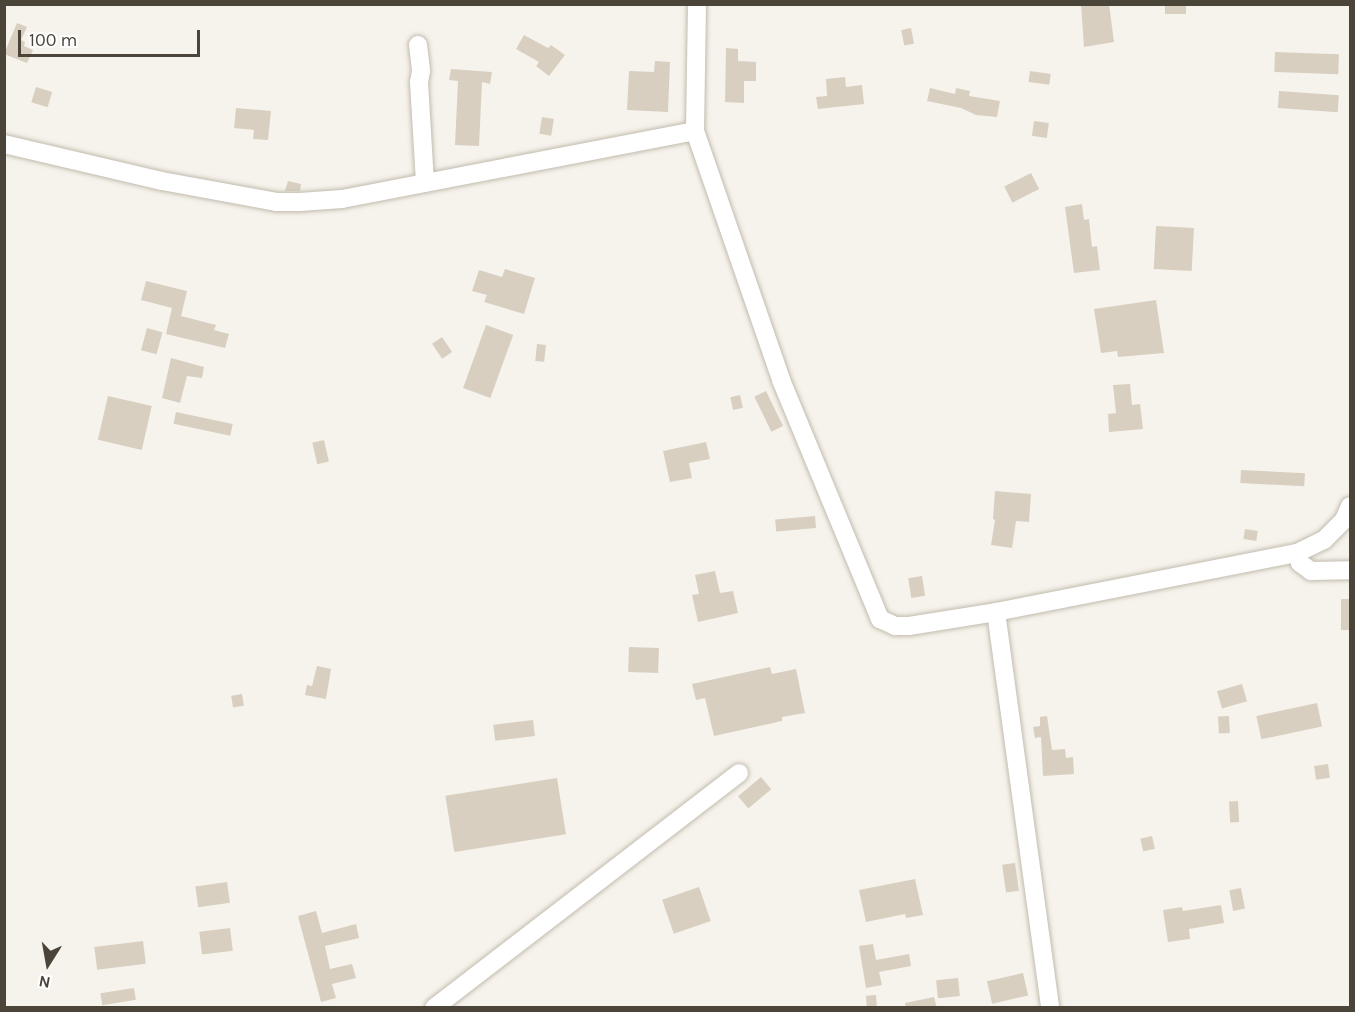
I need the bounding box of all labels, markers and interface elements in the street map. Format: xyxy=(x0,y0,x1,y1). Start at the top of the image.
scale bar xyxy=(21,18,202,56)
text: 100 m xyxy=(29,29,77,51)
north arrow xyxy=(18,934,78,994)
text: N xyxy=(37,972,52,993)

